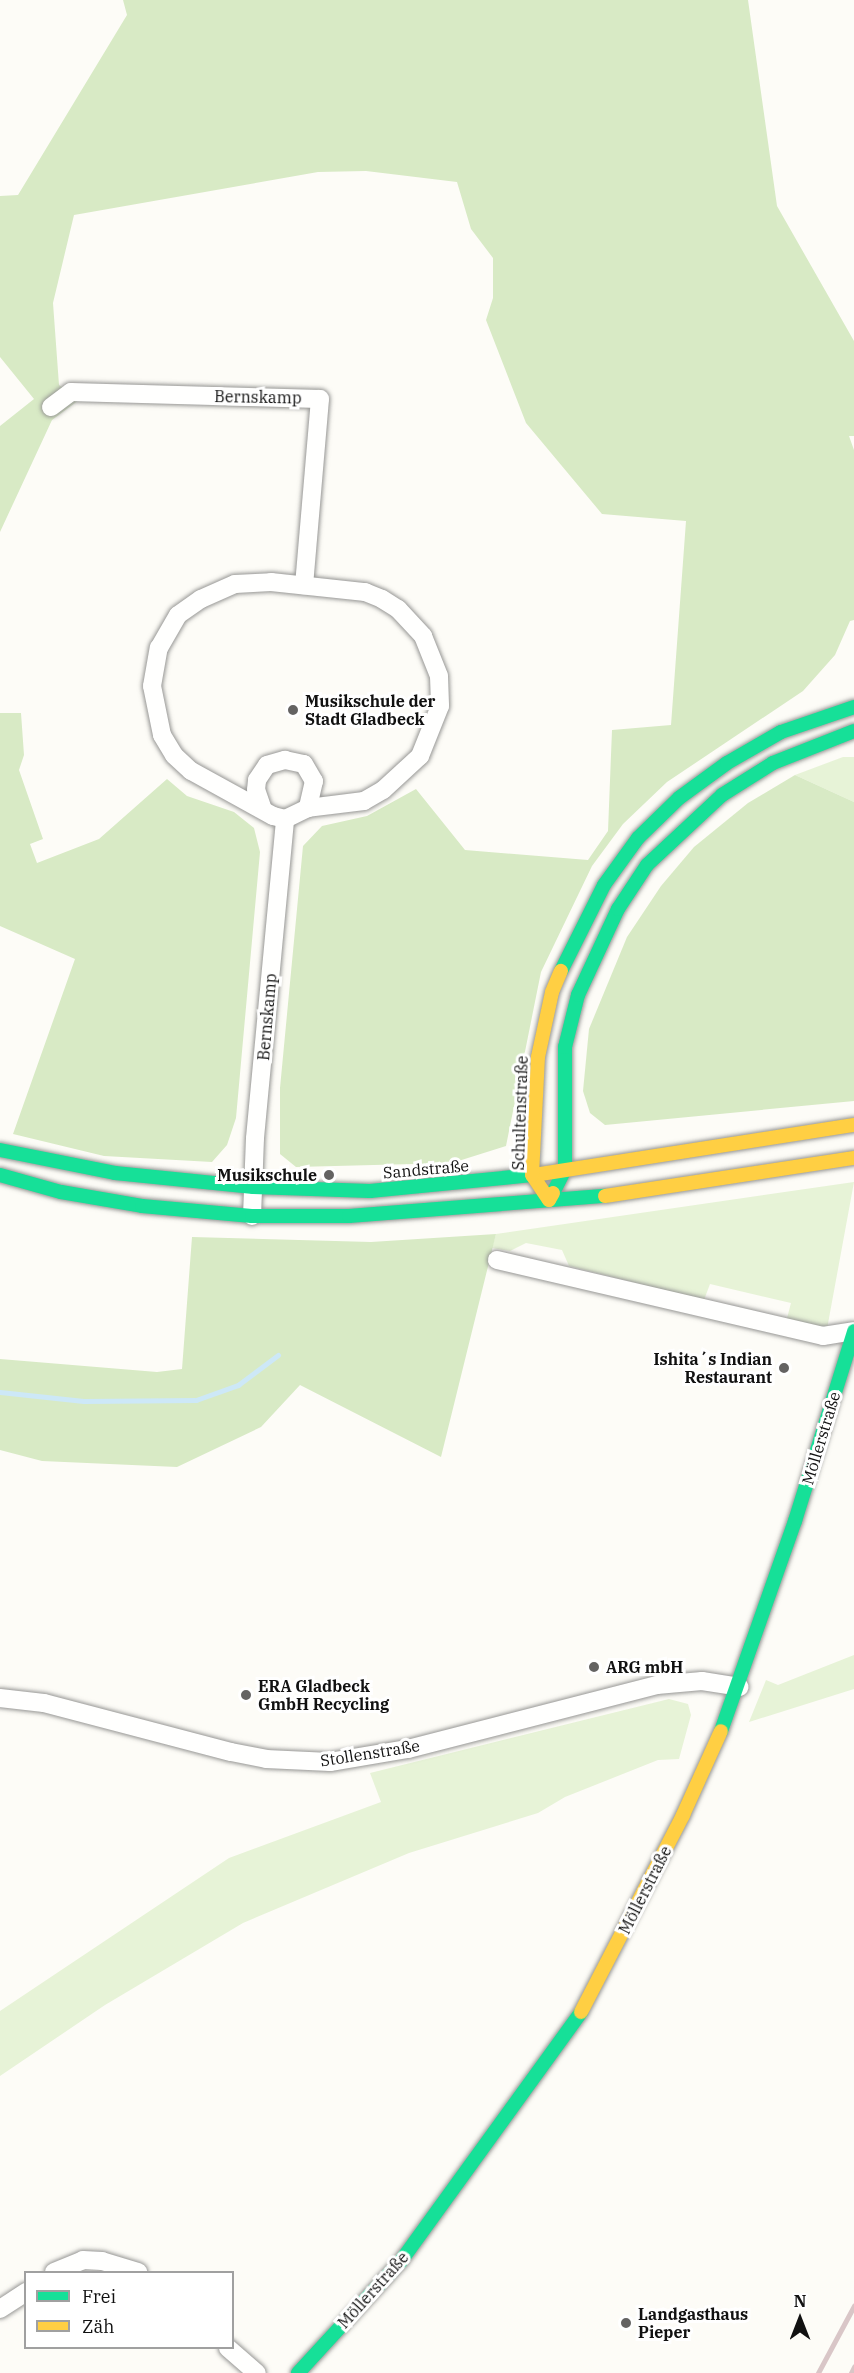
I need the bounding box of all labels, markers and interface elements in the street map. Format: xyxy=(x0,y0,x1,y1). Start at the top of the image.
street label: Bernskamp xyxy=(214,387,302,407)
place label: Musikschule der Stadt Gladbeck xyxy=(305,691,435,729)
marker: Musikschule der Stadt Gladbeck xyxy=(286,703,300,717)
street label: Bernskamp xyxy=(254,973,280,1061)
street label: Schultenstraße xyxy=(508,1055,532,1171)
street label: Sandstraße xyxy=(382,1156,470,1182)
place label: Musikschule xyxy=(217,1165,317,1185)
marker: Musikschule xyxy=(322,1168,336,1182)
place label: Ishita´s Indian Restaurant xyxy=(653,1349,772,1387)
marker: Ishita´s Indian Restaurant xyxy=(777,1361,791,1375)
street label: Möllerstraße xyxy=(798,1389,844,1487)
place label: ARG mbH xyxy=(606,1657,683,1677)
marker: ARG mbH xyxy=(587,1660,601,1674)
place label: ERA Gladbeck GmbH Recycling xyxy=(258,1676,389,1714)
marker: ERA Gladbeck GmbH Recycling xyxy=(239,1688,253,1702)
street label: Stollenstraße xyxy=(319,1736,421,1770)
street label: Möllerstraße xyxy=(615,1843,675,1937)
street label: Möllerstraße xyxy=(334,2248,412,2332)
legend xyxy=(24,2271,234,2349)
text: Frei xyxy=(82,2285,116,2308)
north arrow xyxy=(770,2289,830,2349)
text: N xyxy=(794,2291,806,2311)
place label: Landgasthaus Pieper xyxy=(638,2304,748,2342)
text: Zäh xyxy=(82,2315,115,2338)
marker: Landgasthaus Pieper xyxy=(619,2316,633,2330)

